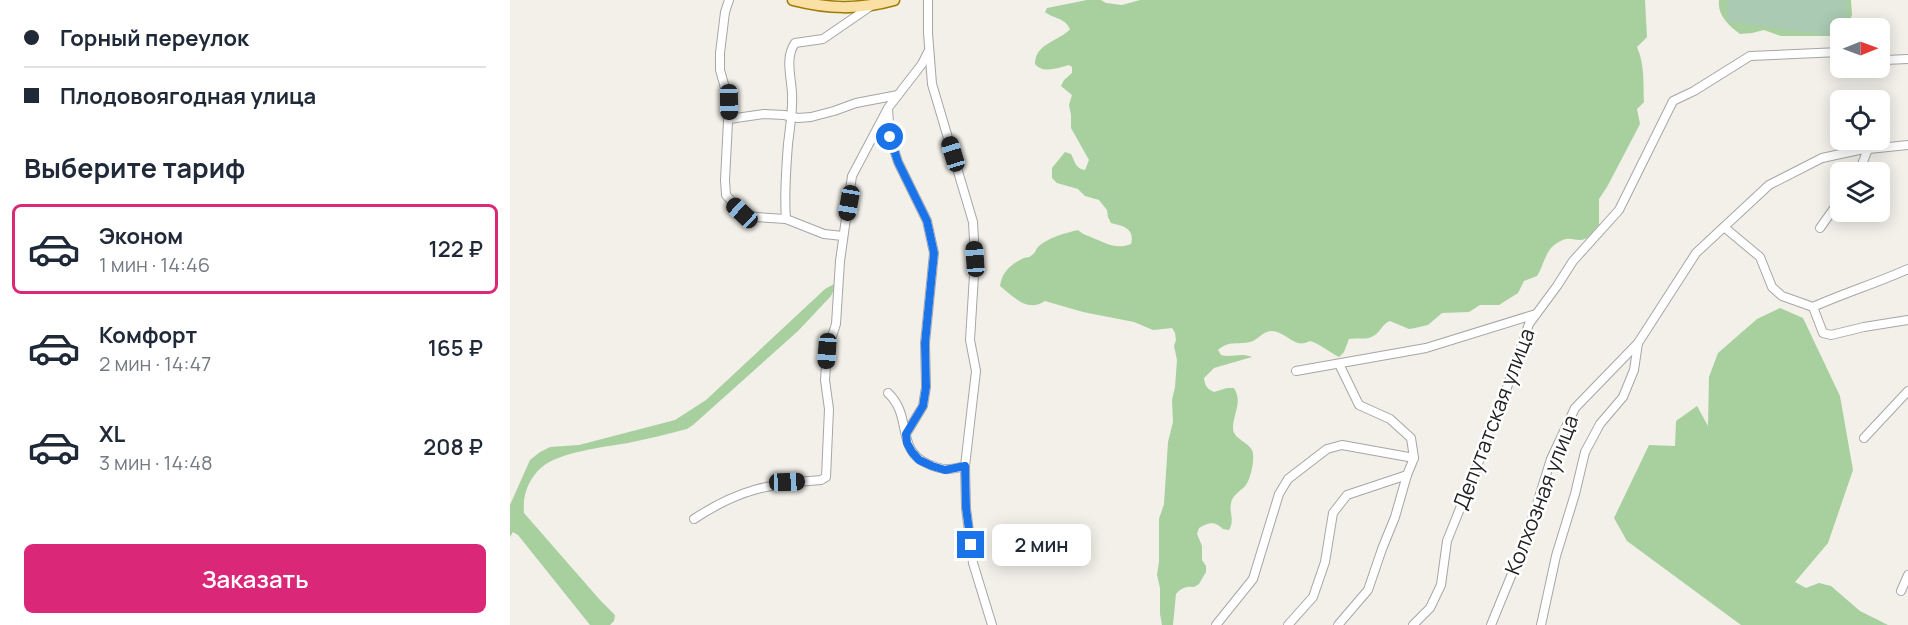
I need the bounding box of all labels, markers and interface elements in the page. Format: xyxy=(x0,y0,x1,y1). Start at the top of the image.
north arrow xyxy=(1830,18,1890,78)
map controls xyxy=(1830,18,1890,222)
text: Горный переулок xyxy=(60,23,249,53)
text: Плодовоягодная улица xyxy=(60,81,316,111)
car xyxy=(720,84,738,120)
button: locate xyxy=(1830,90,1890,150)
route start xyxy=(876,123,903,150)
car xyxy=(939,134,967,174)
text: Выберите тариф xyxy=(24,149,245,186)
button: layers xyxy=(1830,162,1890,222)
car xyxy=(837,184,861,222)
car xyxy=(723,194,761,232)
text: Эконом xyxy=(99,221,183,251)
icon: car xyxy=(27,222,81,276)
text: 122 ₽ xyxy=(429,234,483,264)
car xyxy=(965,240,985,278)
text: 1 мин · 14:46 xyxy=(99,251,210,278)
text: Комфорт xyxy=(99,320,197,350)
icon: car xyxy=(27,321,81,375)
street label: Депутатская улица xyxy=(1446,324,1541,513)
car xyxy=(817,332,837,370)
text: 165 ₽ xyxy=(428,333,483,363)
text: 2 мин · 14:47 xyxy=(99,350,211,377)
street label: Колхозная улица xyxy=(1498,411,1584,578)
text: XL xyxy=(99,419,125,449)
icon: car xyxy=(27,420,81,474)
text: 208 ₽ xyxy=(423,432,483,462)
text: 3 мин · 14:48 xyxy=(99,449,213,476)
car xyxy=(769,472,805,492)
callout: 2 мин xyxy=(992,524,1091,566)
route end xyxy=(957,531,984,558)
text: 2 мин xyxy=(1014,531,1069,558)
button: Заказать xyxy=(24,544,486,613)

